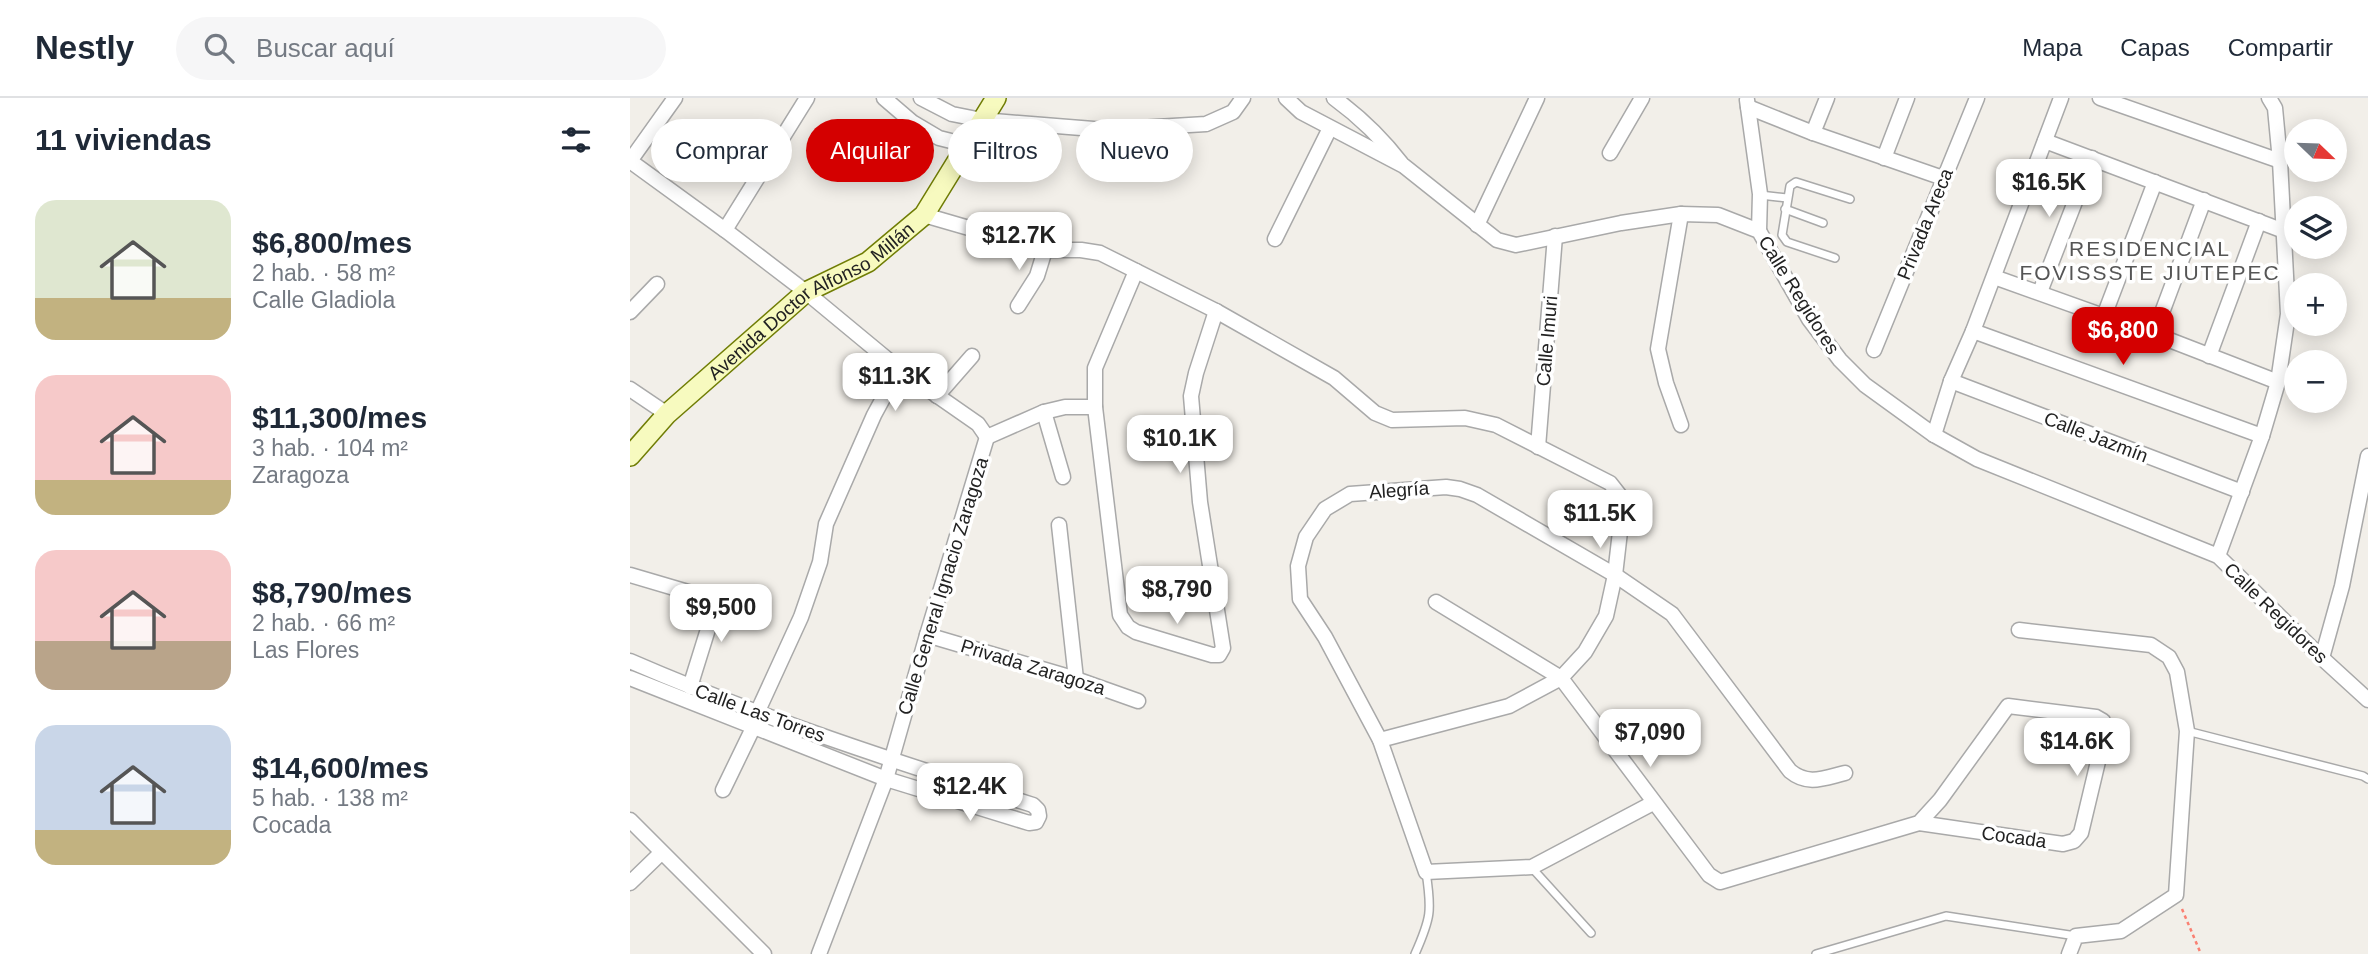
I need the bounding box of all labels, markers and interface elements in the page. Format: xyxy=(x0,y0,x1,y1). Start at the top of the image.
search box xyxy=(176,17,666,80)
text: Nestly xyxy=(35,29,134,66)
icon: search xyxy=(200,29,238,67)
text: Buscar aquí xyxy=(256,33,395,63)
text: Mapa xyxy=(2022,34,2082,61)
text: Capas xyxy=(2120,34,2190,61)
text: Compartir xyxy=(2228,34,2333,61)
chip: Comprar xyxy=(651,119,792,182)
chip: Alquilar xyxy=(806,119,934,182)
chip: Filtros xyxy=(948,119,1062,182)
chip: Nuevo xyxy=(1076,119,1193,182)
north arrow xyxy=(2284,119,2347,182)
map controls xyxy=(2284,119,2347,413)
icon: filters xyxy=(557,121,595,159)
text: 11 viviendas xyxy=(35,123,212,156)
pin: $16.5K xyxy=(1992,159,2106,219)
street label: Privada Areca xyxy=(1893,165,1957,283)
text: $16.5K xyxy=(2012,169,2086,195)
button: layers xyxy=(2284,196,2347,259)
pin: $12.7K xyxy=(962,212,1076,272)
street label: Avenida Doctor Alfonso Millán xyxy=(704,218,918,384)
text: $12.7K xyxy=(982,222,1056,248)
text: $6,800/mes xyxy=(252,226,412,259)
icon: home xyxy=(91,228,175,312)
street label: Calle Regidores xyxy=(1754,232,1844,358)
district label: RESIDENCIAL FOVISSSTE JIUTEPEC xyxy=(2019,237,2281,284)
text: 2 hab. · 58 m² xyxy=(252,260,395,286)
button: + xyxy=(2284,273,2347,336)
text: Calle Gladiola xyxy=(252,287,395,313)
street label: Calle Imuri xyxy=(1533,295,1561,387)
pin: $6,800 xyxy=(2066,308,2180,367)
text: $6,800 xyxy=(2088,317,2158,343)
button: − xyxy=(2284,350,2347,413)
pin: $11.3K xyxy=(838,354,952,413)
text: $11.3K xyxy=(859,363,931,389)
text: $11,300/mes xyxy=(252,401,427,434)
icon: home xyxy=(91,403,175,487)
street label: Calle Jazmín xyxy=(2041,408,2151,466)
pin: $10.1K xyxy=(1123,416,1237,475)
text: $10.1K xyxy=(1143,425,1217,451)
text: 3 hab. · 104 m² xyxy=(252,435,408,461)
street label: Calle General Ignacio Zaragoza xyxy=(894,454,992,717)
text: Zaragoza xyxy=(252,462,349,488)
street label: Alegría xyxy=(1368,477,1430,503)
pin: $11.5K xyxy=(1543,490,1657,550)
text: $11.5K xyxy=(1564,500,1636,526)
street label: Calle Regidores xyxy=(2220,558,2332,668)
pin: $8,790 xyxy=(1120,566,1234,626)
text: $8,790/mes xyxy=(252,576,412,609)
text: $8,790 xyxy=(1142,576,1212,602)
icon: home xyxy=(91,578,175,662)
pin: $9,500 xyxy=(664,584,778,644)
text: $9,500 xyxy=(686,594,756,620)
text: 2 hab. · 66 m² xyxy=(252,610,395,636)
street label: Privada Zaragoza xyxy=(958,635,1108,699)
text: Las Flores xyxy=(252,637,359,663)
street label: Calle Las Torres xyxy=(692,680,828,746)
pin: $7,090 xyxy=(1593,710,1707,769)
pin: $14.6K xyxy=(2020,718,2134,778)
text: $7,090 xyxy=(1615,719,1685,745)
text: $14.6K xyxy=(2040,728,2114,754)
text: $14,600/mes xyxy=(252,751,429,784)
icon: home xyxy=(91,753,175,837)
pin: $12.4K xyxy=(913,764,1027,823)
text: $12.4K xyxy=(933,773,1007,799)
text: 5 hab. · 138 m² xyxy=(252,785,408,811)
text: Cocada xyxy=(252,812,331,838)
street label: Cocada xyxy=(1980,822,2048,852)

